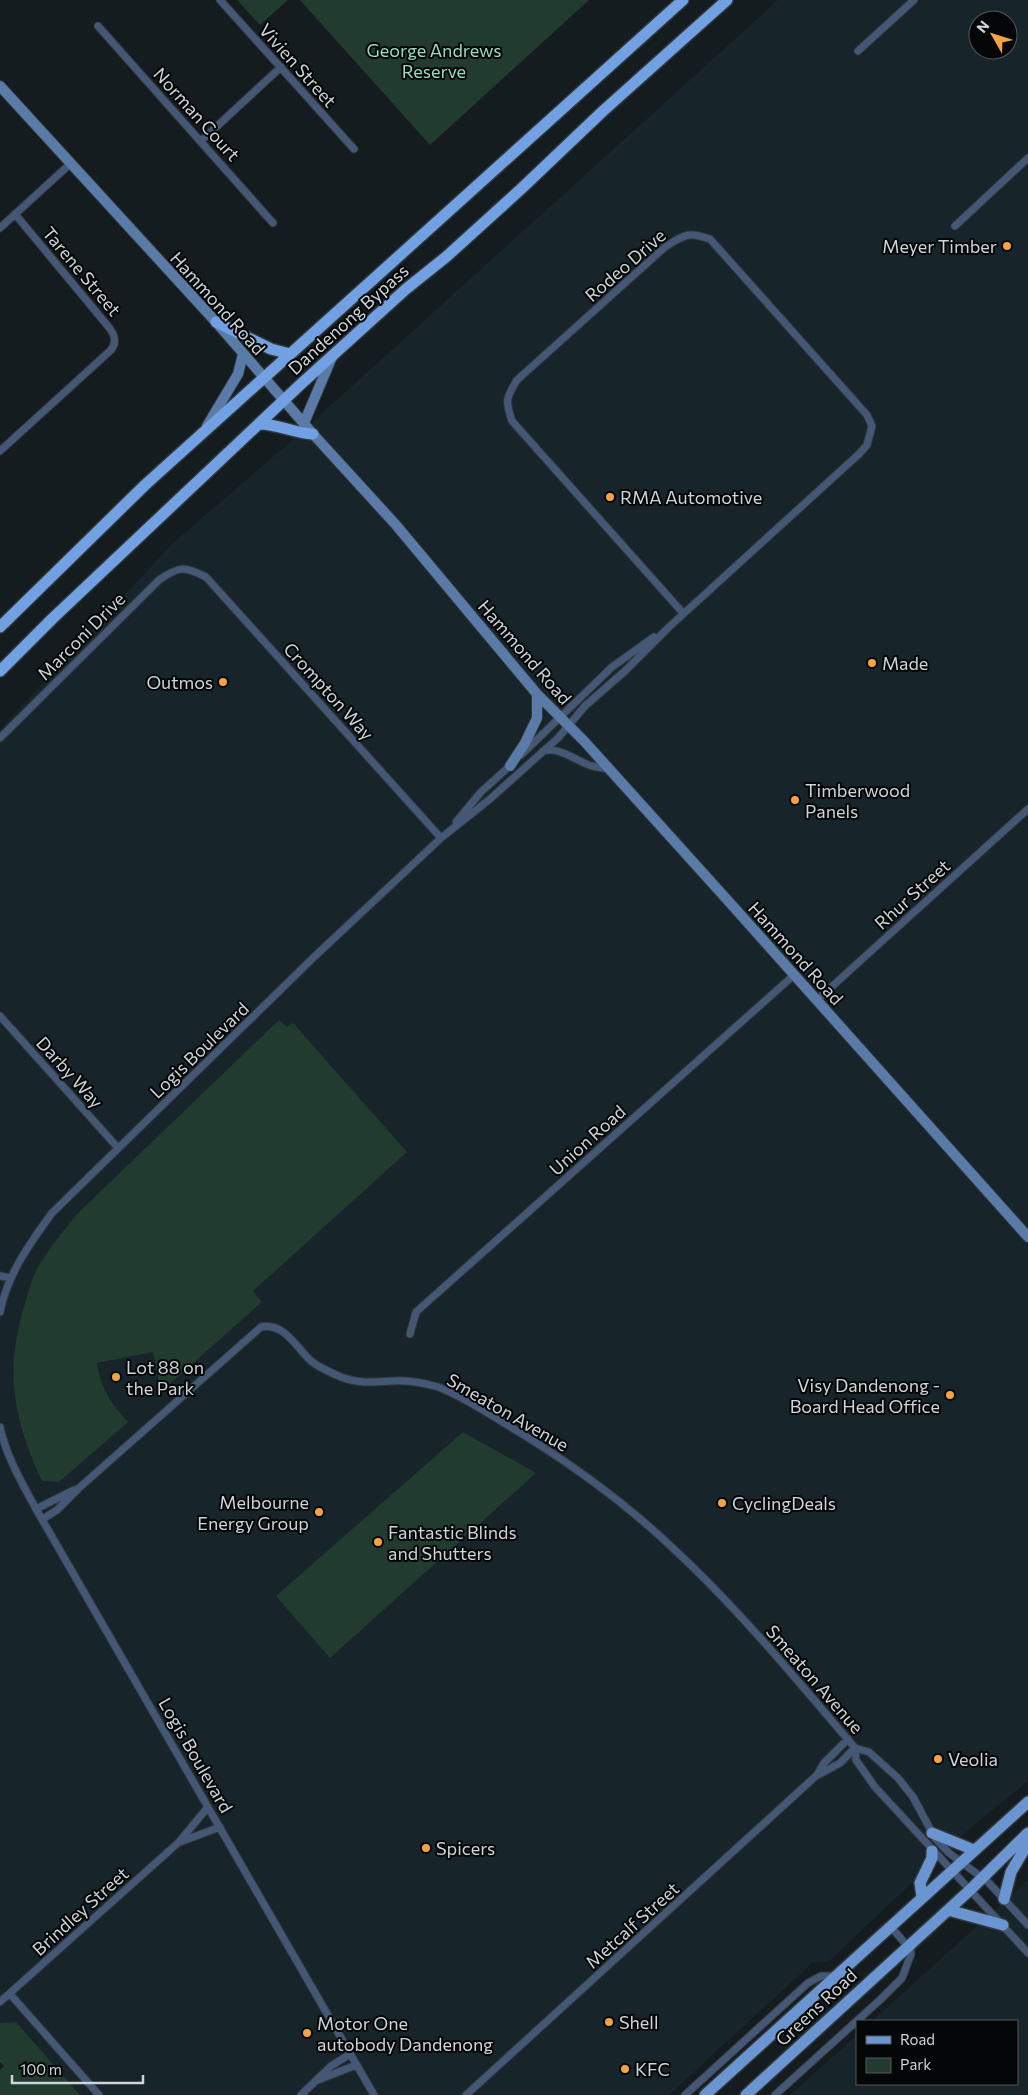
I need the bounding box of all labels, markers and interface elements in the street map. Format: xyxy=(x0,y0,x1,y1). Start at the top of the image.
north arrow xyxy=(968,10,1018,60)
text: N xyxy=(973,17,992,36)
street label: Vivien Street xyxy=(255,19,341,111)
park label: George Andrews Reserve xyxy=(367,39,501,82)
street label: Norman Court xyxy=(149,63,245,165)
street label: Tarene Street xyxy=(38,222,126,320)
street label: Rodeo Drive xyxy=(580,224,670,306)
place label: Meyer Timber xyxy=(882,235,997,257)
marker: Meyer Timber xyxy=(1001,240,1013,252)
street label: Hammond Road xyxy=(166,247,270,359)
street label: Dandenong Bypass xyxy=(283,259,413,379)
place label: RMA Automotive xyxy=(620,486,762,508)
marker: RMA Automotive xyxy=(604,491,616,503)
street label: Marconi Drive xyxy=(33,588,129,684)
street label: Hammond Road xyxy=(474,595,576,709)
street label: Crompton Way xyxy=(279,638,379,744)
place label: Made xyxy=(882,652,928,674)
marker: Made xyxy=(866,657,878,669)
place label: Outmos xyxy=(146,671,213,693)
marker: Outmos xyxy=(217,676,229,688)
place label: Timberwood Panels xyxy=(805,779,910,822)
marker: Timberwood Panels xyxy=(789,794,801,806)
street label: Rhur Street xyxy=(870,854,954,934)
street label: Hammond Road xyxy=(744,897,848,1009)
street label: Logis Boulevard xyxy=(145,997,253,1103)
street label: Darby Way xyxy=(32,1032,108,1112)
street label: Union Road xyxy=(544,1100,630,1180)
place label: Lot 88 on the Park xyxy=(126,1356,204,1399)
street label: Smeaton Avenue xyxy=(443,1368,573,1456)
marker: Lot 88 on the Park xyxy=(110,1371,122,1383)
place label: Visy Dandenong - Board Head Office xyxy=(790,1374,940,1417)
marker: Visy Dandenong - Board Head Office xyxy=(944,1389,956,1401)
place label: Melbourne Energy Group xyxy=(197,1491,309,1534)
place label: CyclingDeals xyxy=(732,1492,836,1514)
marker: CyclingDeals xyxy=(716,1497,728,1509)
marker: Melbourne Energy Group xyxy=(313,1506,325,1518)
place label: Fantastic Blinds and Shutters xyxy=(388,1521,517,1564)
marker: Fantastic Blinds and Shutters xyxy=(372,1536,384,1548)
street label: Smeaton Avenue xyxy=(762,1620,868,1738)
street label: Logis Boulevard xyxy=(154,1694,238,1816)
place label: Veolia xyxy=(948,1748,998,1770)
marker: Veolia xyxy=(932,1753,944,1765)
place label: Spicers xyxy=(436,1837,495,1859)
marker: Spicers xyxy=(420,1842,432,1854)
street label: Brindley Street xyxy=(27,1862,133,1960)
street label: Metcalf Street xyxy=(581,1877,683,1973)
street label: Greens Road xyxy=(771,1964,861,2050)
place label: Shell xyxy=(619,2011,659,2033)
place label: Motor One autobody Dandenong xyxy=(317,2012,493,2055)
marker: Shell xyxy=(603,2016,615,2028)
legend xyxy=(856,2020,1018,2085)
marker: Motor One autobody Dandenong xyxy=(301,2027,313,2039)
text: Road xyxy=(900,2030,935,2048)
scale bar xyxy=(12,2052,144,2084)
text: Park xyxy=(900,2055,931,2073)
place label: KFC xyxy=(635,2058,670,2080)
text: 100 m xyxy=(20,2060,62,2078)
marker: KFC xyxy=(619,2063,631,2075)

